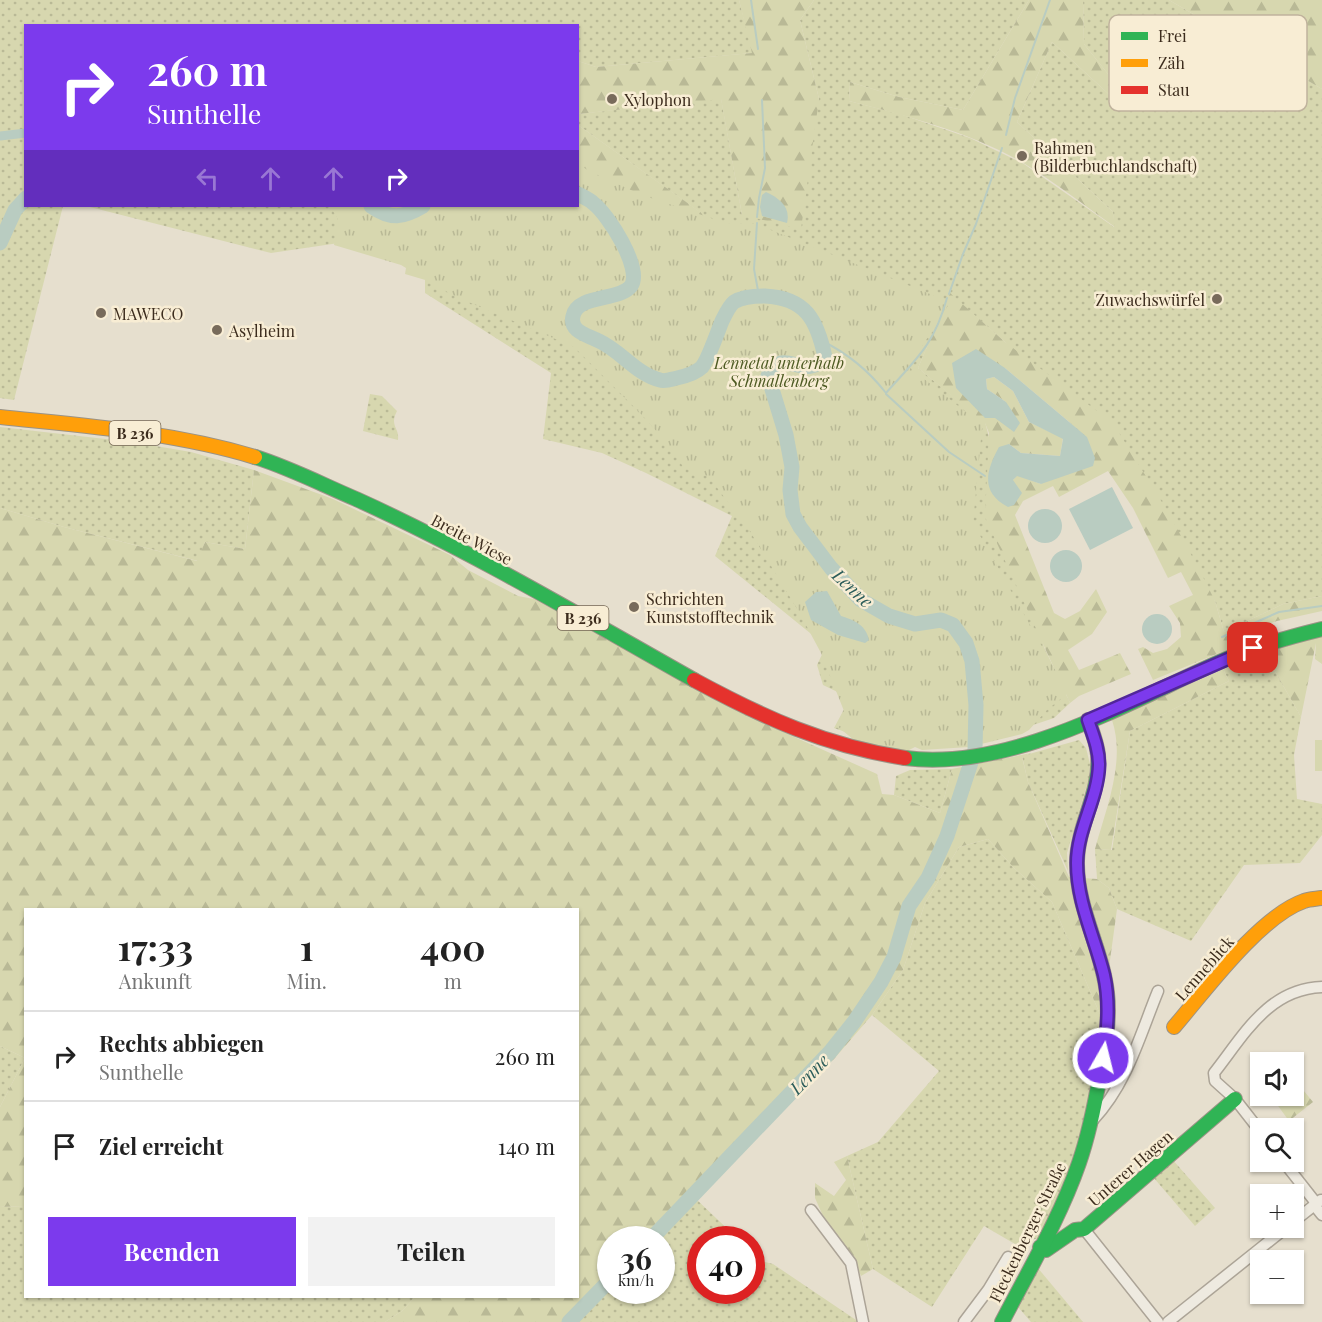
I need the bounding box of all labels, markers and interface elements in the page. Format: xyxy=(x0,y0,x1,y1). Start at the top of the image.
legend xyxy=(1109,15,1307,111)
text: Frei xyxy=(1158,25,1187,46)
text: 260 m xyxy=(147,41,267,97)
icon: right xyxy=(48,48,126,126)
text: Zäh xyxy=(1158,52,1185,73)
text: Stau xyxy=(1158,79,1190,100)
place label: Xylophon xyxy=(624,89,692,110)
marker: Xylophon xyxy=(605,92,619,106)
text: Sunthelle xyxy=(147,95,261,131)
place label: Rahmen (Bilderbuchlandschaft) xyxy=(1034,137,1197,176)
marker: Rahmen (Bilderbuchlandschaft) xyxy=(1015,149,1029,163)
icon: left xyxy=(191,162,224,195)
icon: ahead xyxy=(254,162,287,195)
icon: ahead xyxy=(317,162,350,195)
icon: right xyxy=(380,162,413,195)
place label: Zuwachswürfel xyxy=(1095,289,1205,310)
marker: Zuwachswürfel xyxy=(1210,292,1224,306)
place label: MAWECO xyxy=(113,303,183,324)
marker: MAWECO xyxy=(94,306,108,320)
place label: Asylheim xyxy=(228,320,295,341)
marker: Asylheim xyxy=(210,323,224,337)
park label: Lennetal unterhalb Schmallenberg xyxy=(713,352,844,391)
road number: B 236 xyxy=(110,421,160,445)
street label: Breite Wiese xyxy=(428,509,516,569)
water label: Lenne xyxy=(827,563,879,613)
place label: Schrichten Kunststofftechnik xyxy=(646,588,774,627)
marker: Schrichten Kunststofftechnik xyxy=(627,600,641,614)
road number: B 236 xyxy=(558,606,608,630)
pin xyxy=(1227,622,1278,673)
icon: arrive xyxy=(1236,631,1269,664)
text: 17:33 xyxy=(117,922,193,970)
text: 1 xyxy=(300,922,314,970)
text: 400 xyxy=(420,922,486,970)
street label: Lenneblick xyxy=(1170,931,1238,1005)
text: Ankunft xyxy=(119,967,192,994)
text: Min. xyxy=(287,967,327,994)
text: m xyxy=(444,967,462,994)
position arrow xyxy=(1071,1026,1135,1090)
text: Rechts abbiegen xyxy=(99,1028,264,1058)
icon: right xyxy=(48,1040,81,1073)
text: 260 m xyxy=(495,1041,555,1071)
water label: Lenne xyxy=(783,1049,834,1100)
map controls xyxy=(1250,1052,1304,1304)
button: sound xyxy=(1250,1052,1304,1106)
text: Sunthelle xyxy=(99,1058,184,1085)
button: search xyxy=(1250,1118,1304,1172)
street label: Unterer Hagen xyxy=(1083,1125,1177,1211)
icon: arrive xyxy=(48,1130,81,1163)
text: Ziel erreicht xyxy=(99,1131,223,1161)
text: 140 m xyxy=(498,1131,555,1161)
street label: Fleckenberger Straße xyxy=(984,1158,1070,1306)
button: + xyxy=(1250,1184,1304,1238)
button: Beenden xyxy=(48,1217,296,1286)
button: Teilen xyxy=(308,1217,555,1286)
speed limit sign: 40 xyxy=(687,1226,765,1304)
text: 36 xyxy=(620,1238,652,1278)
button: − xyxy=(1250,1250,1304,1304)
text: km/h xyxy=(618,1270,654,1290)

